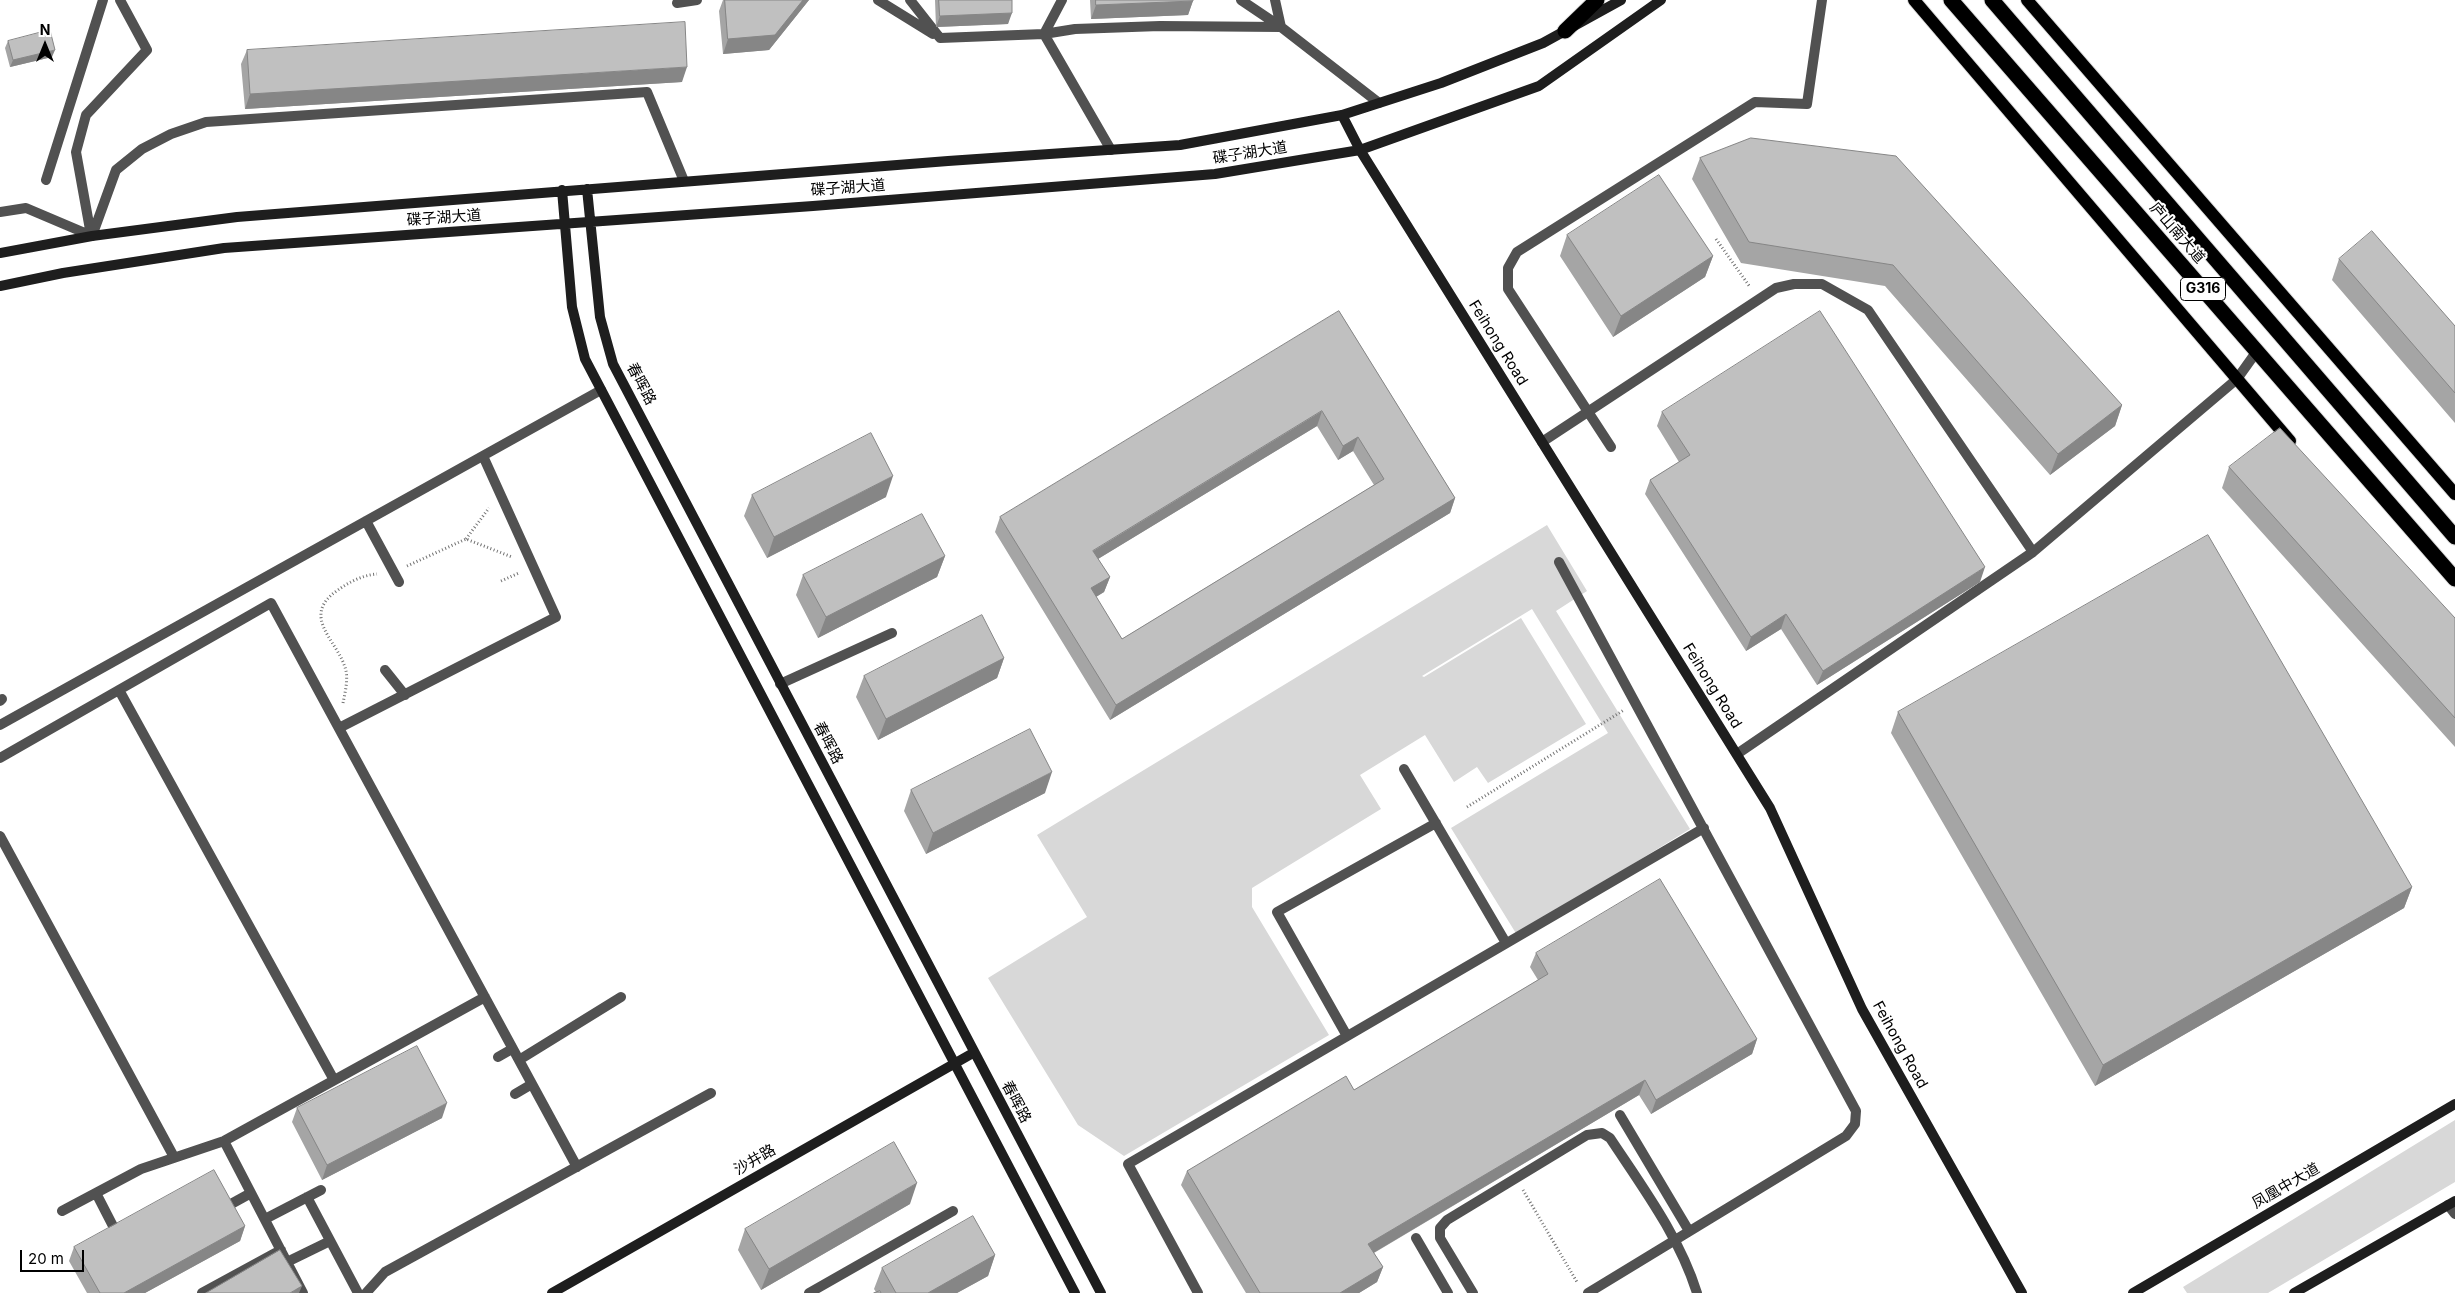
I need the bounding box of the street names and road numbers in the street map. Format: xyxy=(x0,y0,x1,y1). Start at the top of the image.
street label: 碟子湖大道 xyxy=(1212,138,1288,168)
street label: 碟子湖大道 xyxy=(810,176,886,200)
street label: 庐山南大道 xyxy=(2146,199,2208,267)
street label: 碟子湖大道 xyxy=(406,206,482,230)
road number: G316 xyxy=(2180,278,2226,300)
street label: Feihong Road xyxy=(1465,297,1531,389)
street label: 春晖路 xyxy=(622,360,660,408)
street label: Feihong Road xyxy=(1679,640,1745,732)
street label: 春晖路 xyxy=(809,719,847,767)
street label: Feihong Road xyxy=(1869,998,1931,1092)
street label: 春晖路 xyxy=(997,1078,1035,1126)
street label: 沙井路 xyxy=(731,1141,779,1179)
street label: 凤凰中大道 xyxy=(2249,1159,2323,1213)

